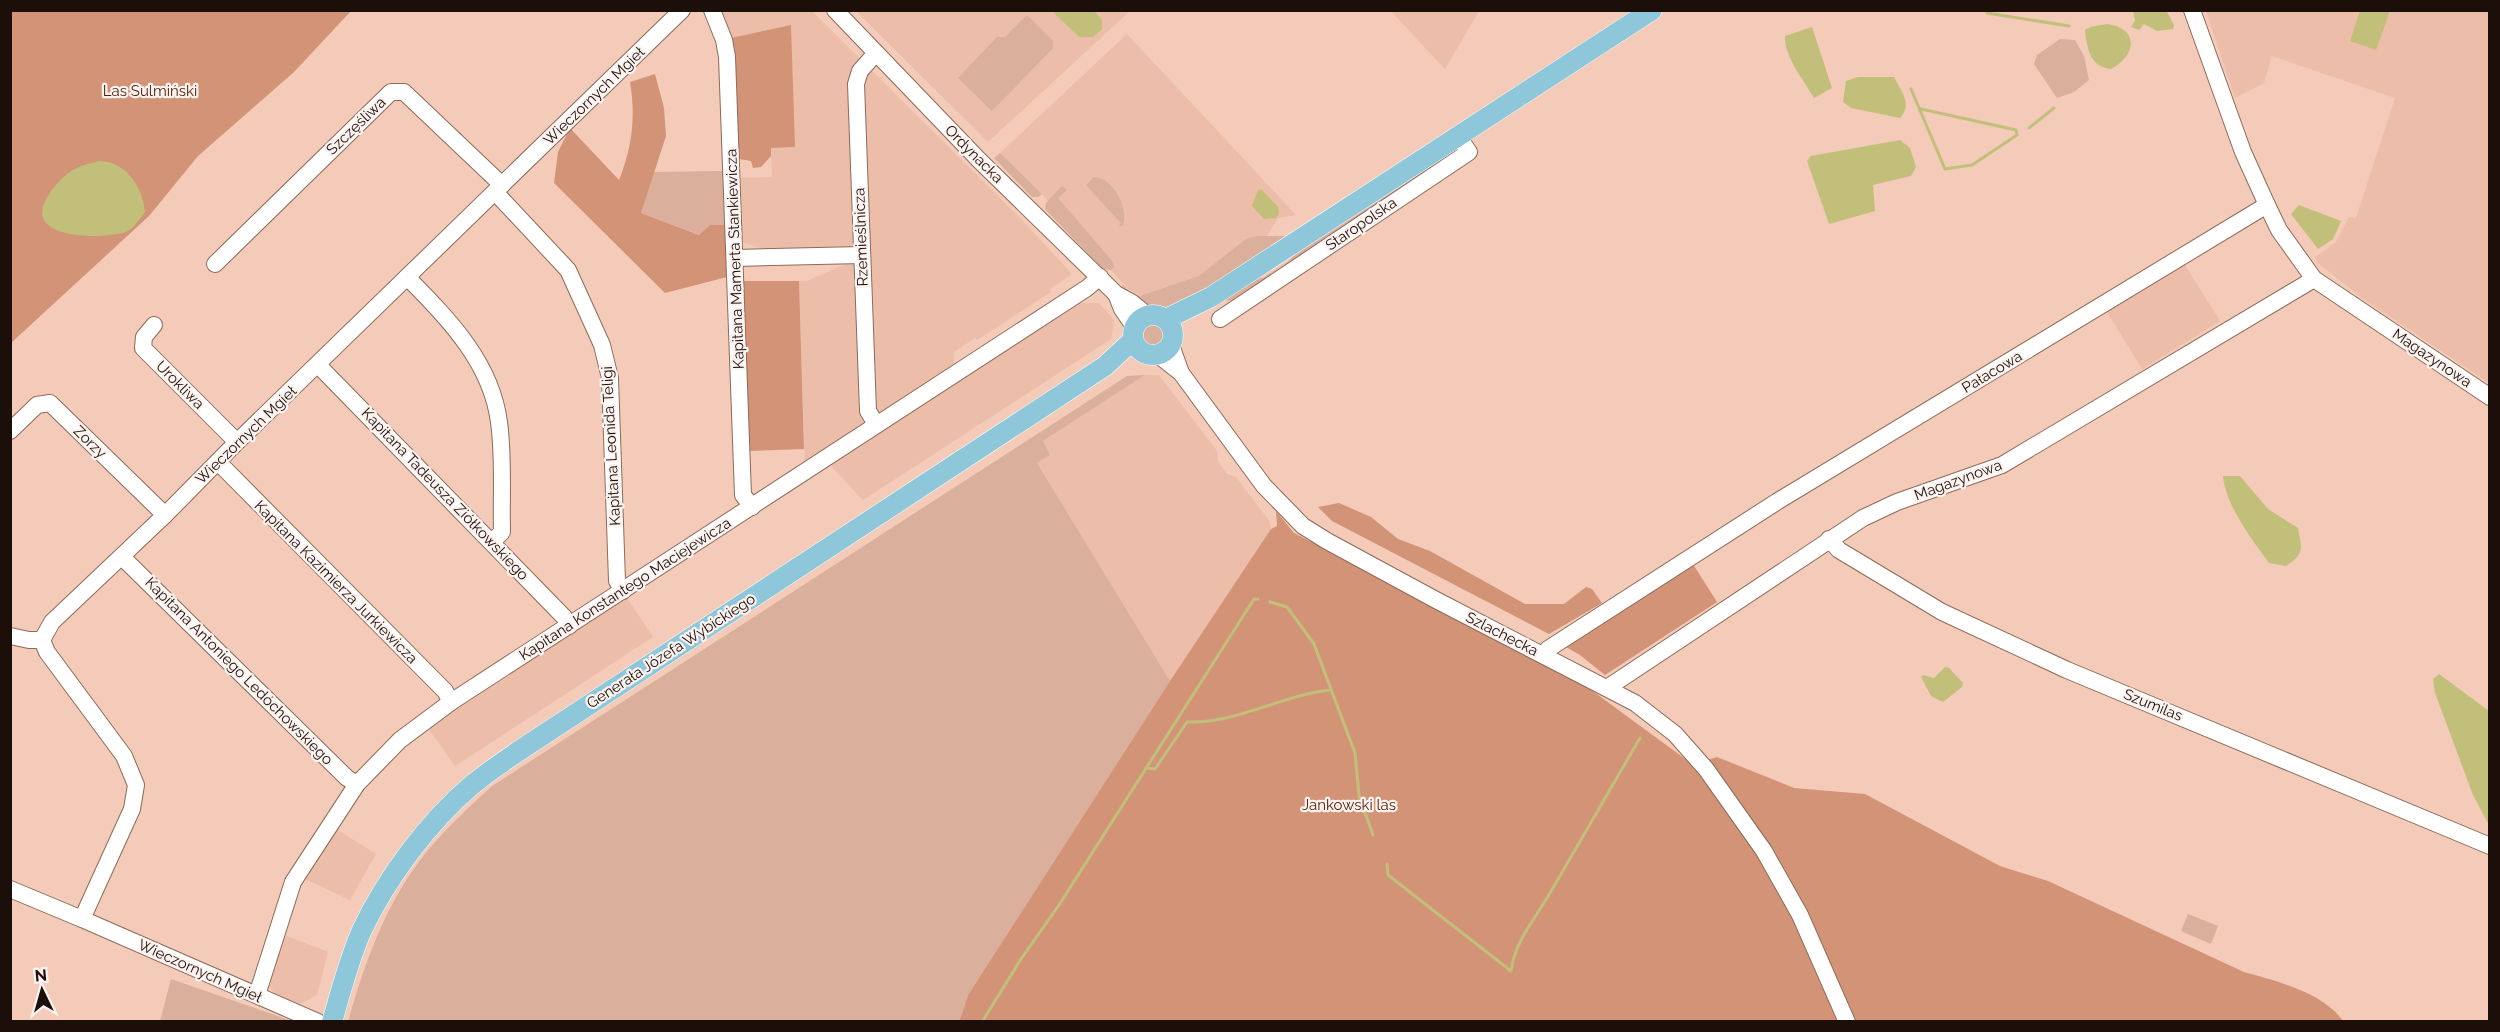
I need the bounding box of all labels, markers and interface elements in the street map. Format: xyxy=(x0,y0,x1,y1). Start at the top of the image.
street label: Wieczornych Mgieł xyxy=(540,43,649,149)
park label: Las Sulmiński xyxy=(103,82,197,100)
street label: Szczęśliwa xyxy=(323,93,389,159)
street label: Ordynacka xyxy=(941,121,1007,187)
street label: Kapitana Mamerta Stankiewicza xyxy=(722,149,748,369)
street label: Rzemieślnicza xyxy=(850,187,872,287)
street label: Staropolska xyxy=(1322,194,1400,254)
street label: Magazynowa xyxy=(2389,325,2475,391)
street label: Pałacowa xyxy=(1959,347,2025,397)
street label: Urokliwa xyxy=(152,357,208,413)
street label: Kapitana Leonida Teligi xyxy=(598,366,624,526)
street label: Wieczornych Mgieł xyxy=(192,382,301,488)
street label: Kapitana Tadeusza Ziółkowskiego xyxy=(358,404,532,584)
street label: Zorzy xyxy=(70,422,110,462)
street label: Magazynowa xyxy=(1912,456,2004,504)
street label: Kapitana Kazimierza Jurkiewicza xyxy=(251,497,421,667)
street label: Kapitana Konstantego Maciejewicza xyxy=(516,514,734,664)
street label: Kapitana Antoniego Ledóchowskiego xyxy=(141,573,337,769)
street label: Generała Józefa Wybickiego xyxy=(583,590,759,712)
street label: Szlachecka xyxy=(1463,608,1541,660)
street label: Szumilas xyxy=(2121,685,2185,725)
park label: Jankowski las xyxy=(1302,796,1396,814)
street label: Wieczornych Mgieł xyxy=(135,936,265,1007)
north arrow xyxy=(12,960,72,1020)
text: N xyxy=(34,966,48,986)

